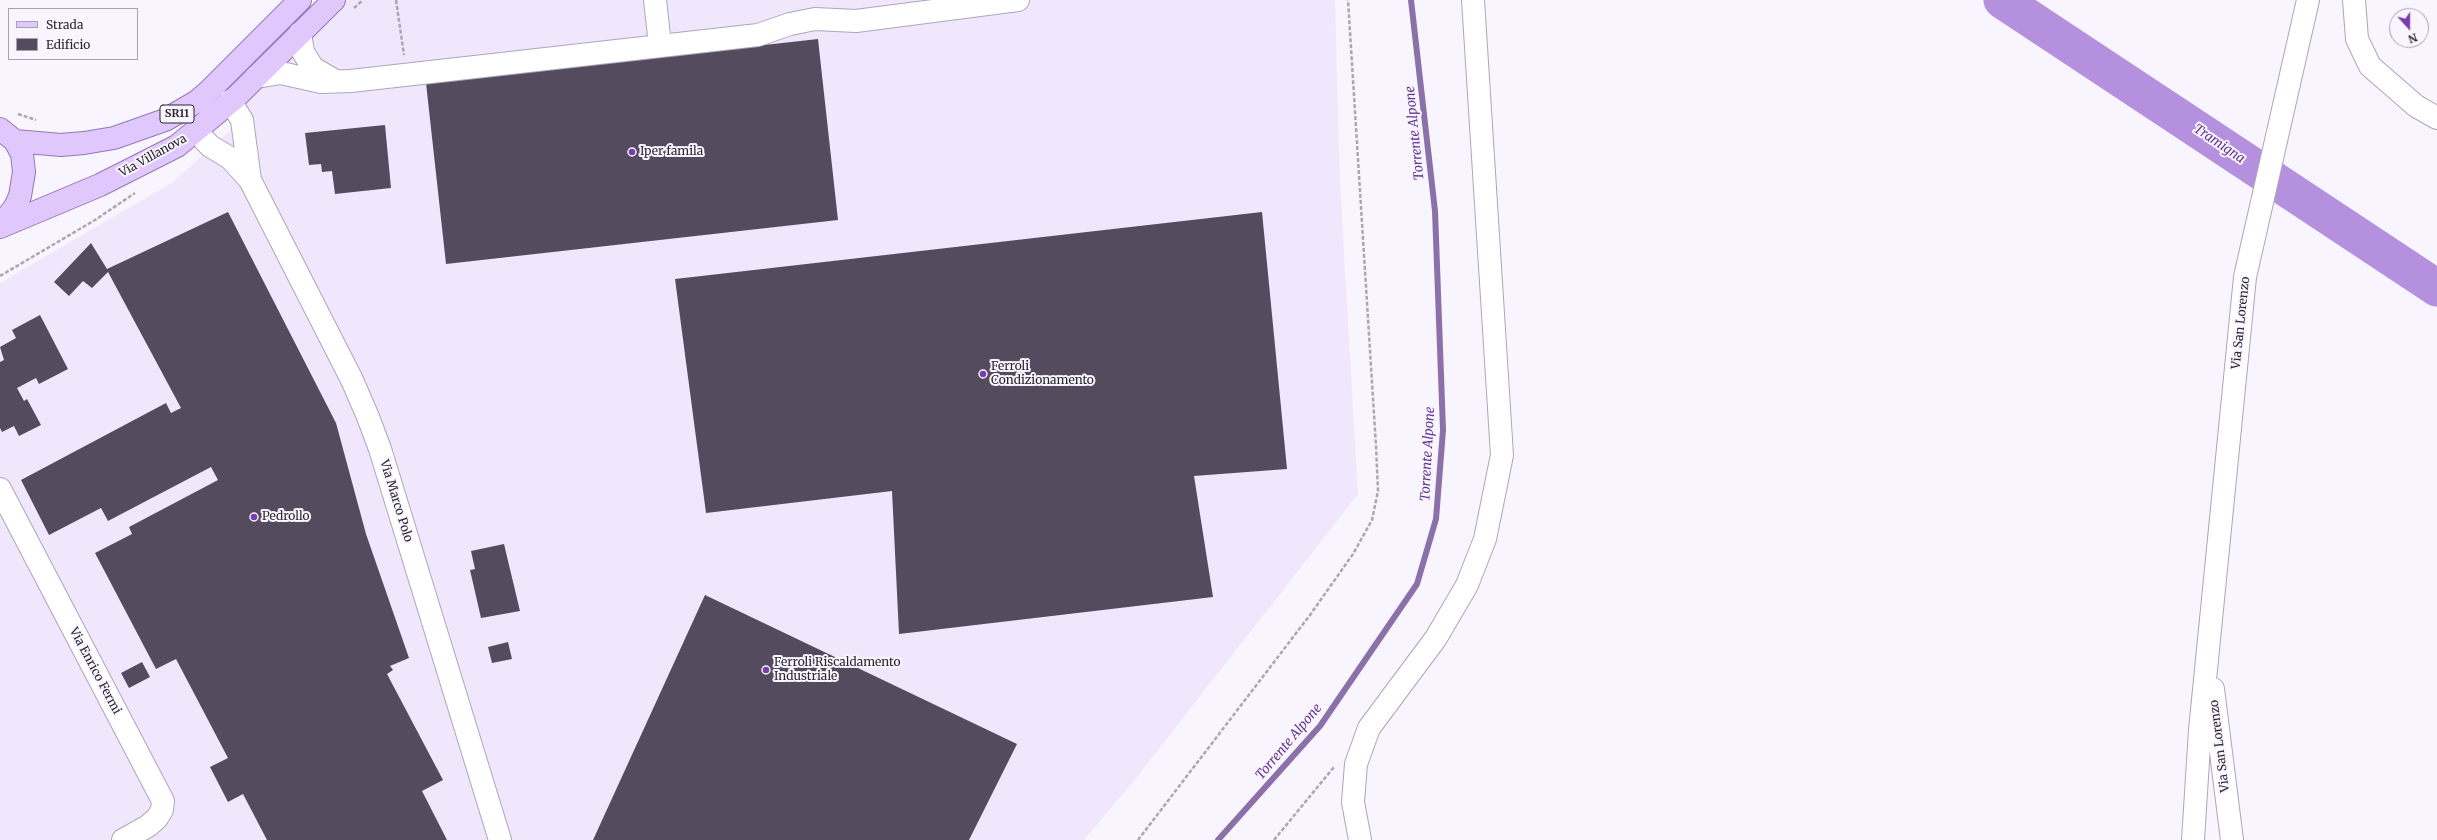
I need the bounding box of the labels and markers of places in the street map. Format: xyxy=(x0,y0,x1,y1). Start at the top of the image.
place label: Iper famila xyxy=(640,145,703,159)
marker: Iper famila xyxy=(627,147,637,157)
place label: Ferroli Condizionamento xyxy=(991,360,1094,388)
marker: Ferroli Condizionamento xyxy=(978,369,988,379)
place label: Pedrollo xyxy=(262,510,310,524)
marker: Pedrollo xyxy=(249,512,259,522)
place label: Ferroli Riscaldamento Industriale xyxy=(774,656,901,684)
marker: Ferroli Riscaldamento Industriale xyxy=(761,665,771,675)

